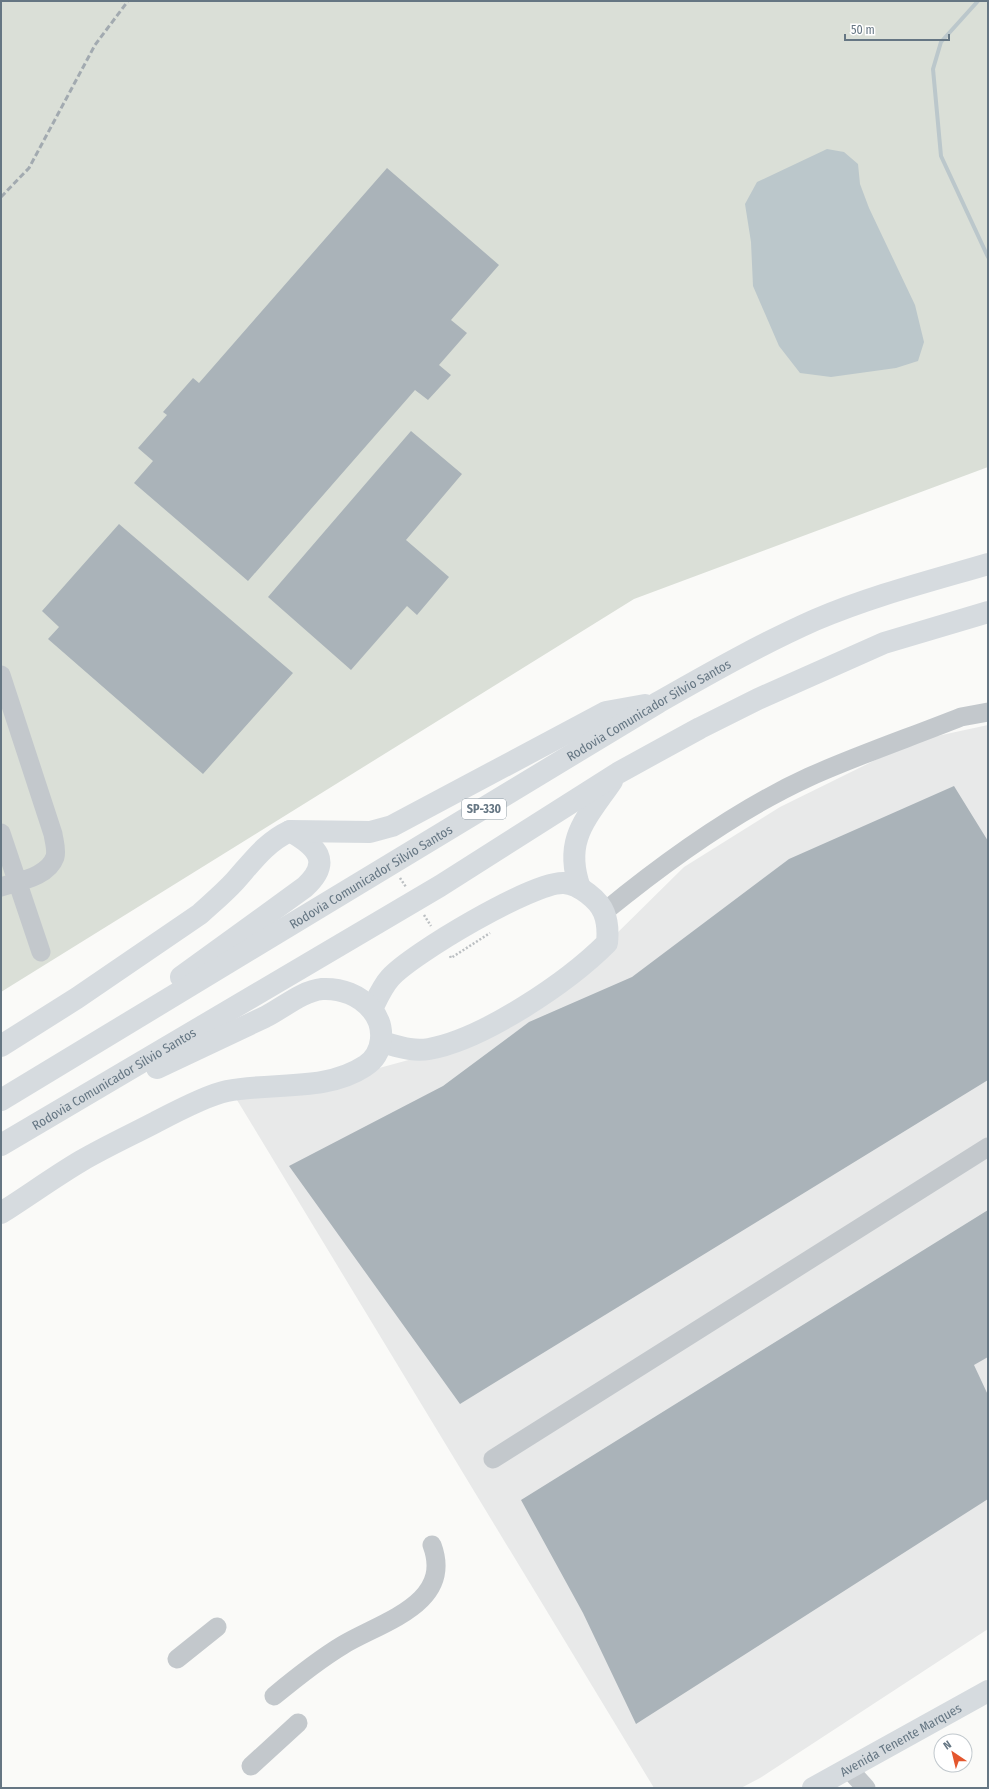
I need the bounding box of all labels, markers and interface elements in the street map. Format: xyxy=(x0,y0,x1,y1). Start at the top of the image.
scale bar xyxy=(845,16,949,42)
text: 50 m xyxy=(851,23,875,37)
street label: Rodovia Comunicador Silvio Santos xyxy=(564,656,733,764)
road number: SP-330 xyxy=(462,799,506,819)
street label: Rodovia Comunicador Silvio Santos xyxy=(287,821,455,931)
street label: Rodovia Comunicador Silvio Santos xyxy=(29,1024,199,1133)
street label: Avenida Tenente Marques xyxy=(837,1700,964,1779)
north arrow xyxy=(933,1733,973,1773)
text: N xyxy=(941,1738,954,1752)

